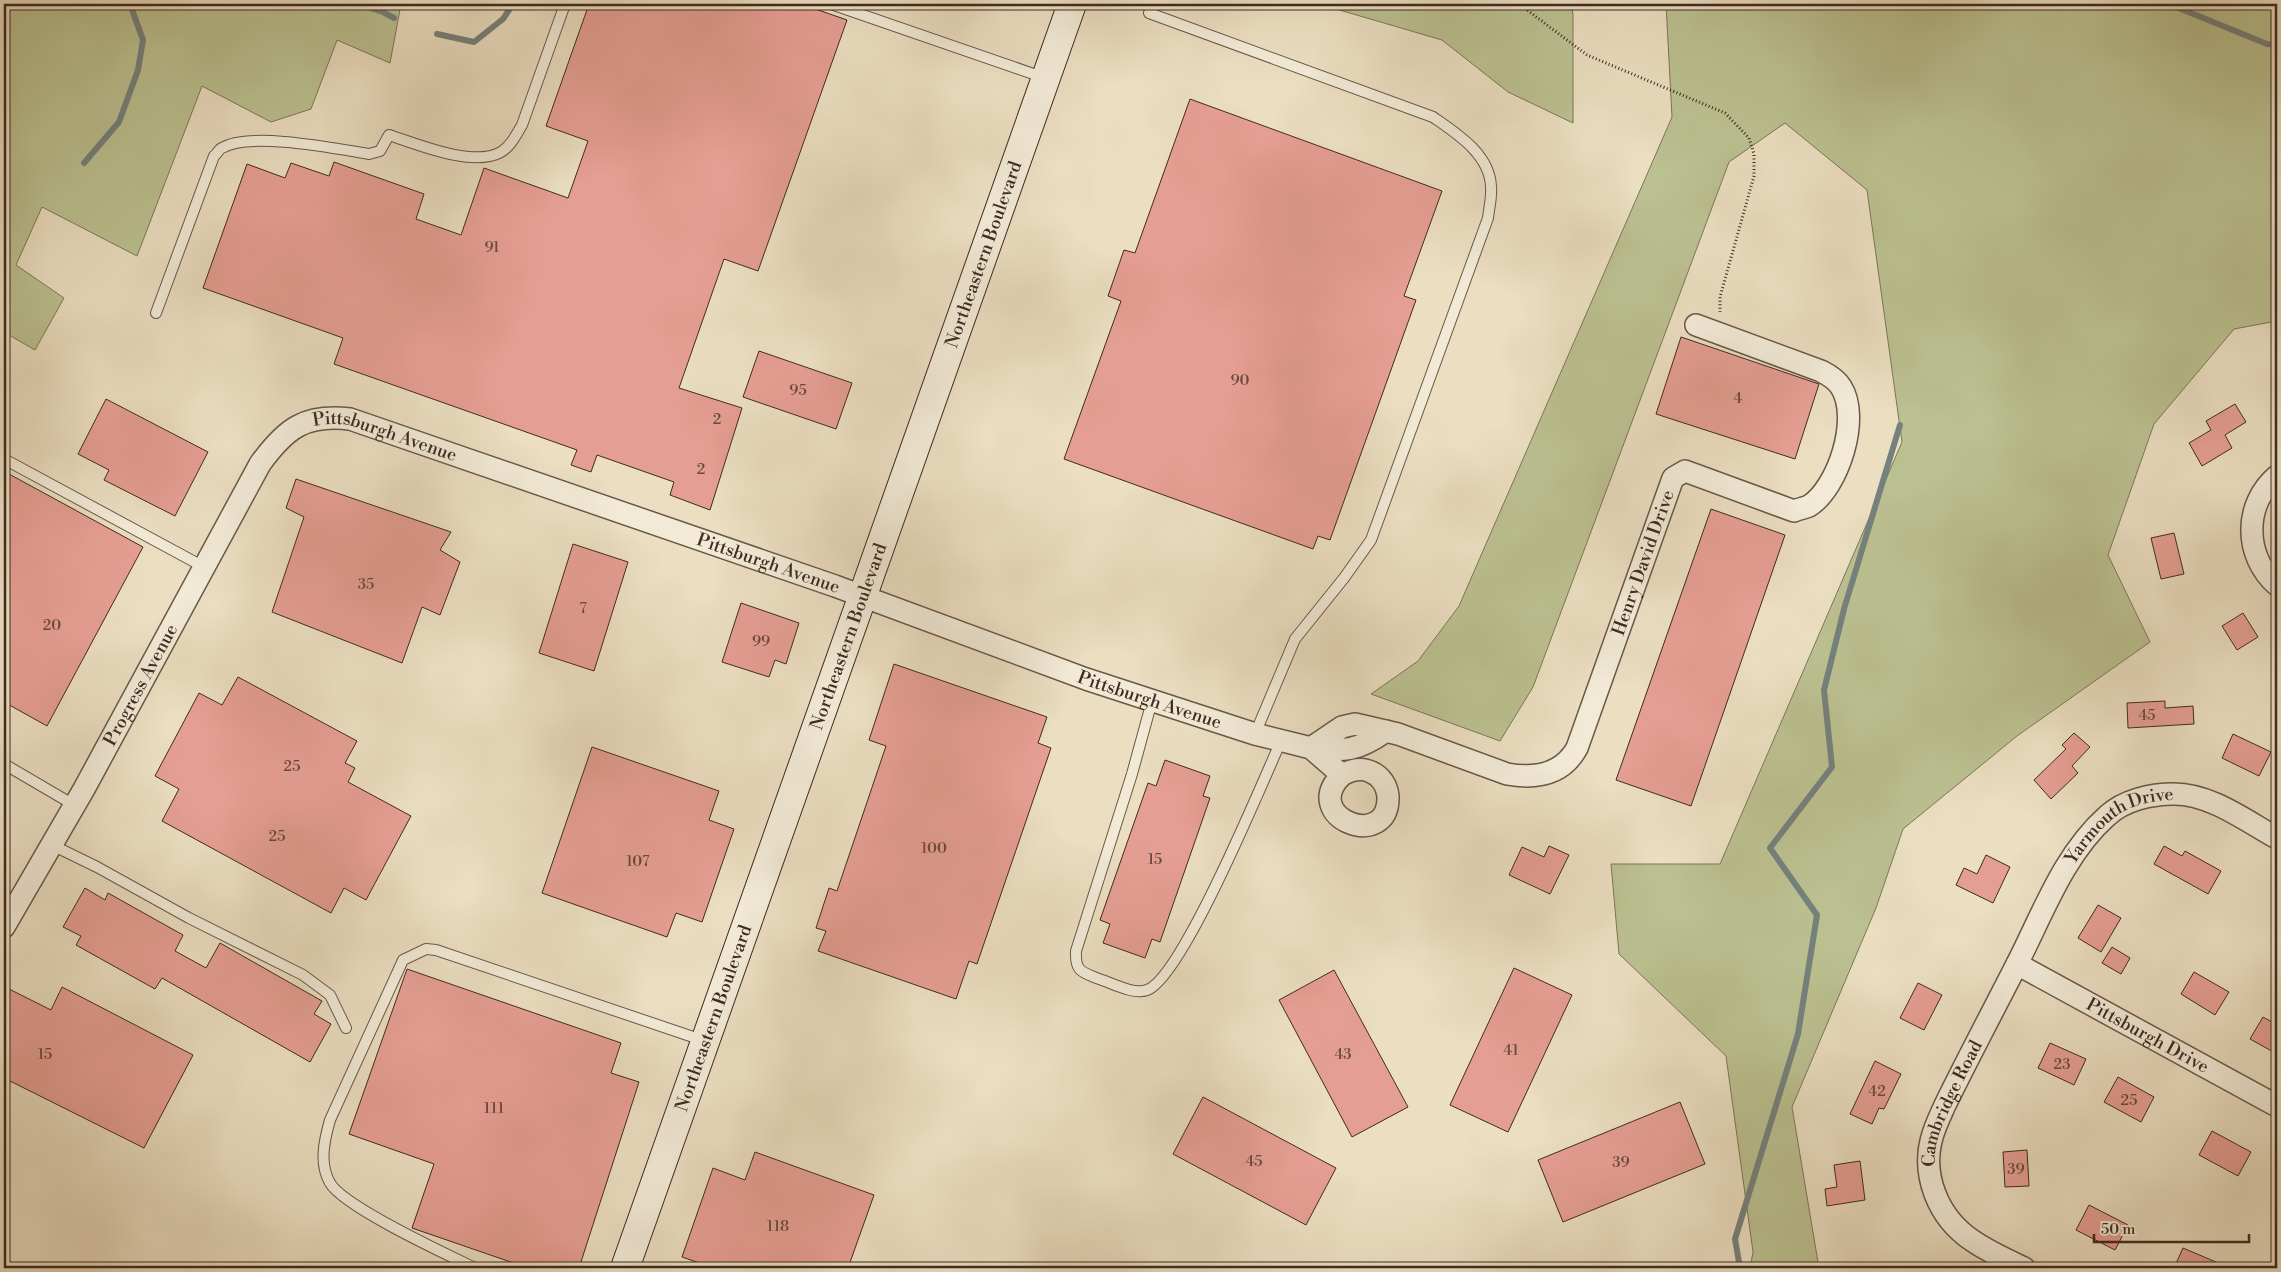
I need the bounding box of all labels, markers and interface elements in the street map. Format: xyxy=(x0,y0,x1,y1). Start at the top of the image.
street label: Northeastern Boulevard xyxy=(940,157,1027,351)
house number: 91 xyxy=(484,238,500,257)
house number: 90 xyxy=(1230,371,1250,390)
house number: 95 xyxy=(789,381,807,400)
house number: 4 xyxy=(1734,389,1743,408)
street label: Pittsburgh Avenue xyxy=(311,407,460,466)
house number: 2 xyxy=(713,410,721,429)
house number: 2 xyxy=(697,460,705,479)
street label: Henry David Drive xyxy=(1606,487,1679,639)
street label: Pittsburgh Avenue xyxy=(694,528,843,598)
street label: Northeastern Boulevard xyxy=(805,539,892,733)
house number: 35 xyxy=(358,575,374,594)
house number: 7 xyxy=(579,599,587,618)
house number: 20 xyxy=(43,616,61,635)
street label: Progress Avenue xyxy=(98,620,183,750)
house number: 99 xyxy=(752,632,770,651)
street label: Pittsburgh Avenue xyxy=(1074,665,1224,734)
house number: 45 xyxy=(2138,706,2156,725)
house number: 25 xyxy=(284,757,300,776)
street label: Yarmouth Drive xyxy=(2059,782,2174,869)
house number: 25 xyxy=(269,827,285,846)
house number: 100 xyxy=(921,839,947,858)
house number: 15 xyxy=(1148,850,1162,869)
house number: 107 xyxy=(626,852,650,871)
street label: Northeastern Boulevard xyxy=(670,921,757,1115)
street label: Pittsburgh Drive xyxy=(2082,993,2213,1078)
street label: Cambridge Road xyxy=(1917,1036,1988,1167)
house number: 41 xyxy=(1503,1041,1519,1060)
house number: 15 xyxy=(38,1045,52,1064)
house number: 43 xyxy=(1334,1045,1352,1064)
house number: 23 xyxy=(2054,1055,2070,1074)
house number: 42 xyxy=(1868,1082,1886,1101)
house number: 25 xyxy=(2121,1091,2137,1110)
house number: 111 xyxy=(484,1099,505,1118)
house number: 45 xyxy=(1245,1152,1263,1171)
house number: 39 xyxy=(1612,1153,1630,1172)
house number: 39 xyxy=(2007,1160,2025,1179)
scale bar xyxy=(2094,1212,2248,1244)
house number: 118 xyxy=(767,1217,789,1236)
text: 50 m xyxy=(2101,1220,2135,1239)

